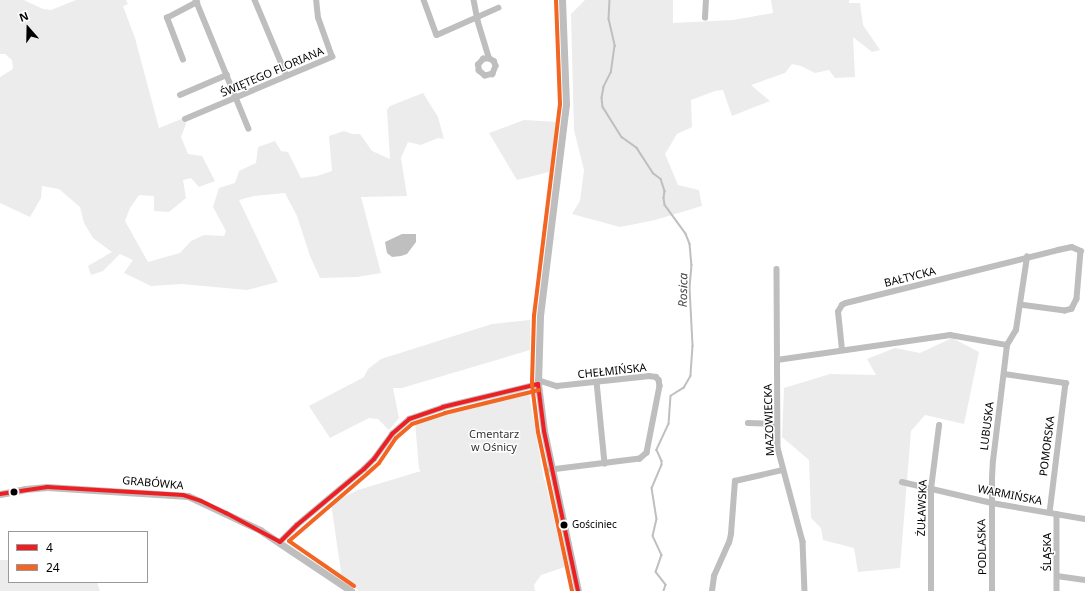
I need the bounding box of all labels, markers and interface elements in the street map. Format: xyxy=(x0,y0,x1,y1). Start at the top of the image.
north arrow xyxy=(8,8,48,48)
text: N xyxy=(17,8,30,25)
street label: ŚWIĘTEGO FLORIANA xyxy=(218,44,326,100)
street label: BAŁTYCKA xyxy=(883,264,937,290)
water label: Rosica xyxy=(676,273,690,307)
street label: CHEŁMIŃSKA xyxy=(577,361,647,381)
street label: MAZOWIECKA xyxy=(761,384,777,456)
street label: LUBUSKA xyxy=(977,401,997,451)
street label: POMORSKA xyxy=(1037,415,1057,477)
park label: Cmentarz w Ośnicy xyxy=(469,428,519,454)
street label: GRABÓWKA xyxy=(122,474,184,492)
street label: ŻUŁAWSKA xyxy=(914,479,930,537)
street label: WARMIŃSKA xyxy=(977,482,1043,508)
unlabelled marker xyxy=(9,487,19,497)
place label: Gościniec xyxy=(572,519,617,531)
street label: PODLASKA xyxy=(975,519,989,575)
marker: Gościniec xyxy=(559,520,569,530)
legend xyxy=(8,531,148,583)
street label: ŚLĄSKA xyxy=(1040,533,1054,571)
text: 4 xyxy=(46,539,53,556)
text: 24 xyxy=(46,559,60,576)

